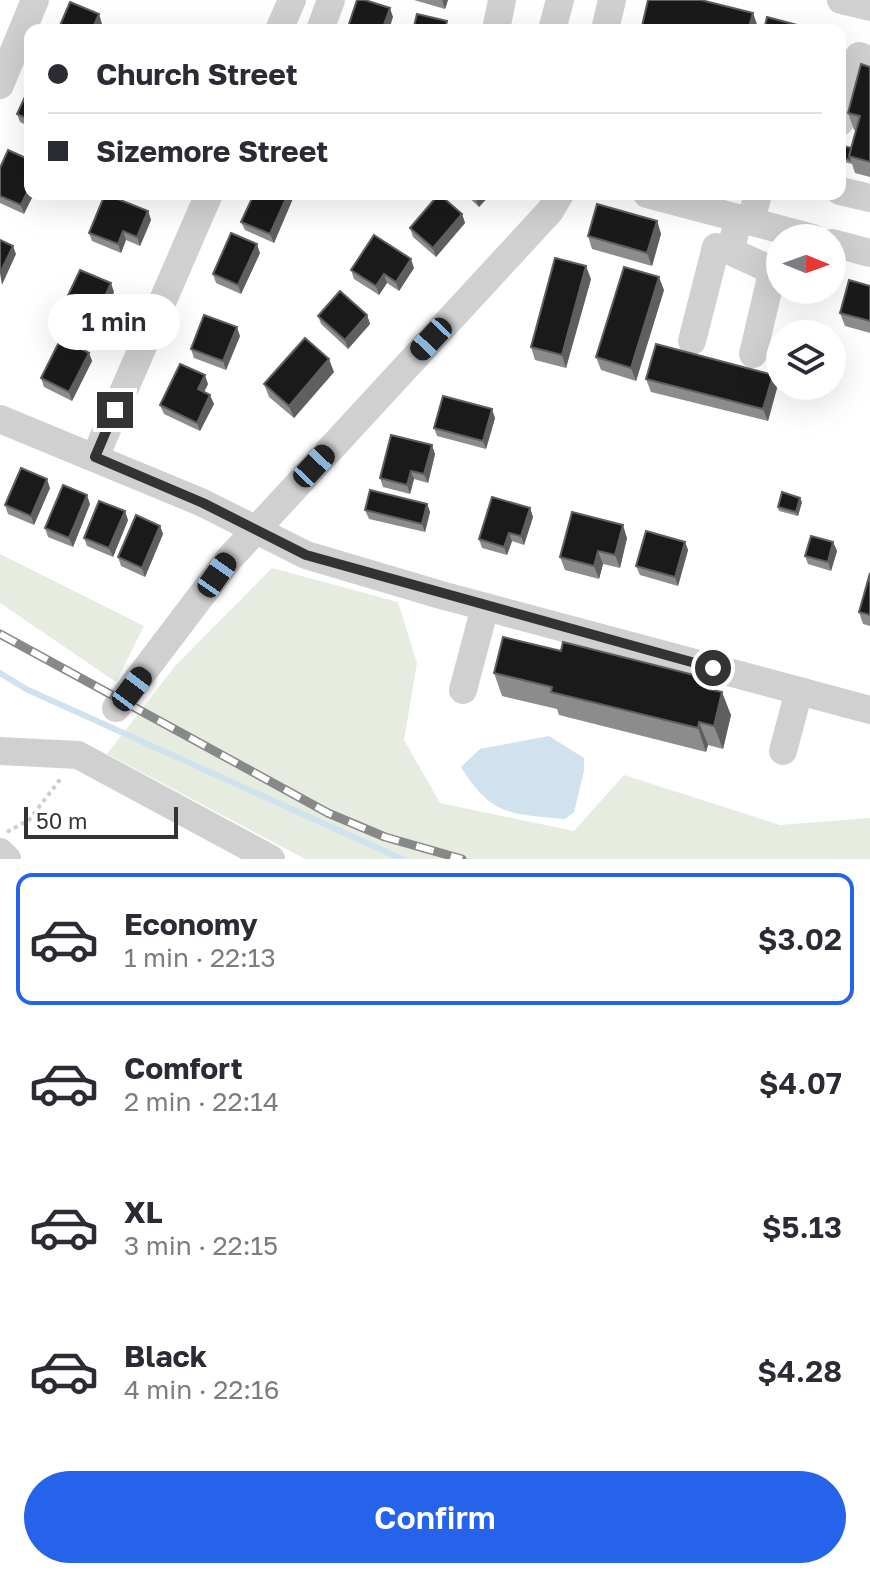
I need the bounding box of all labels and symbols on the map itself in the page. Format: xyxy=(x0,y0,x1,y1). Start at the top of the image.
north arrow xyxy=(766,224,846,304)
callout: 1 min xyxy=(49,294,181,350)
car xyxy=(406,313,456,365)
route end xyxy=(97,392,133,428)
car xyxy=(289,440,339,492)
car xyxy=(193,548,241,602)
route start xyxy=(695,650,731,686)
car xyxy=(108,663,156,715)
scale bar xyxy=(24,803,178,839)

